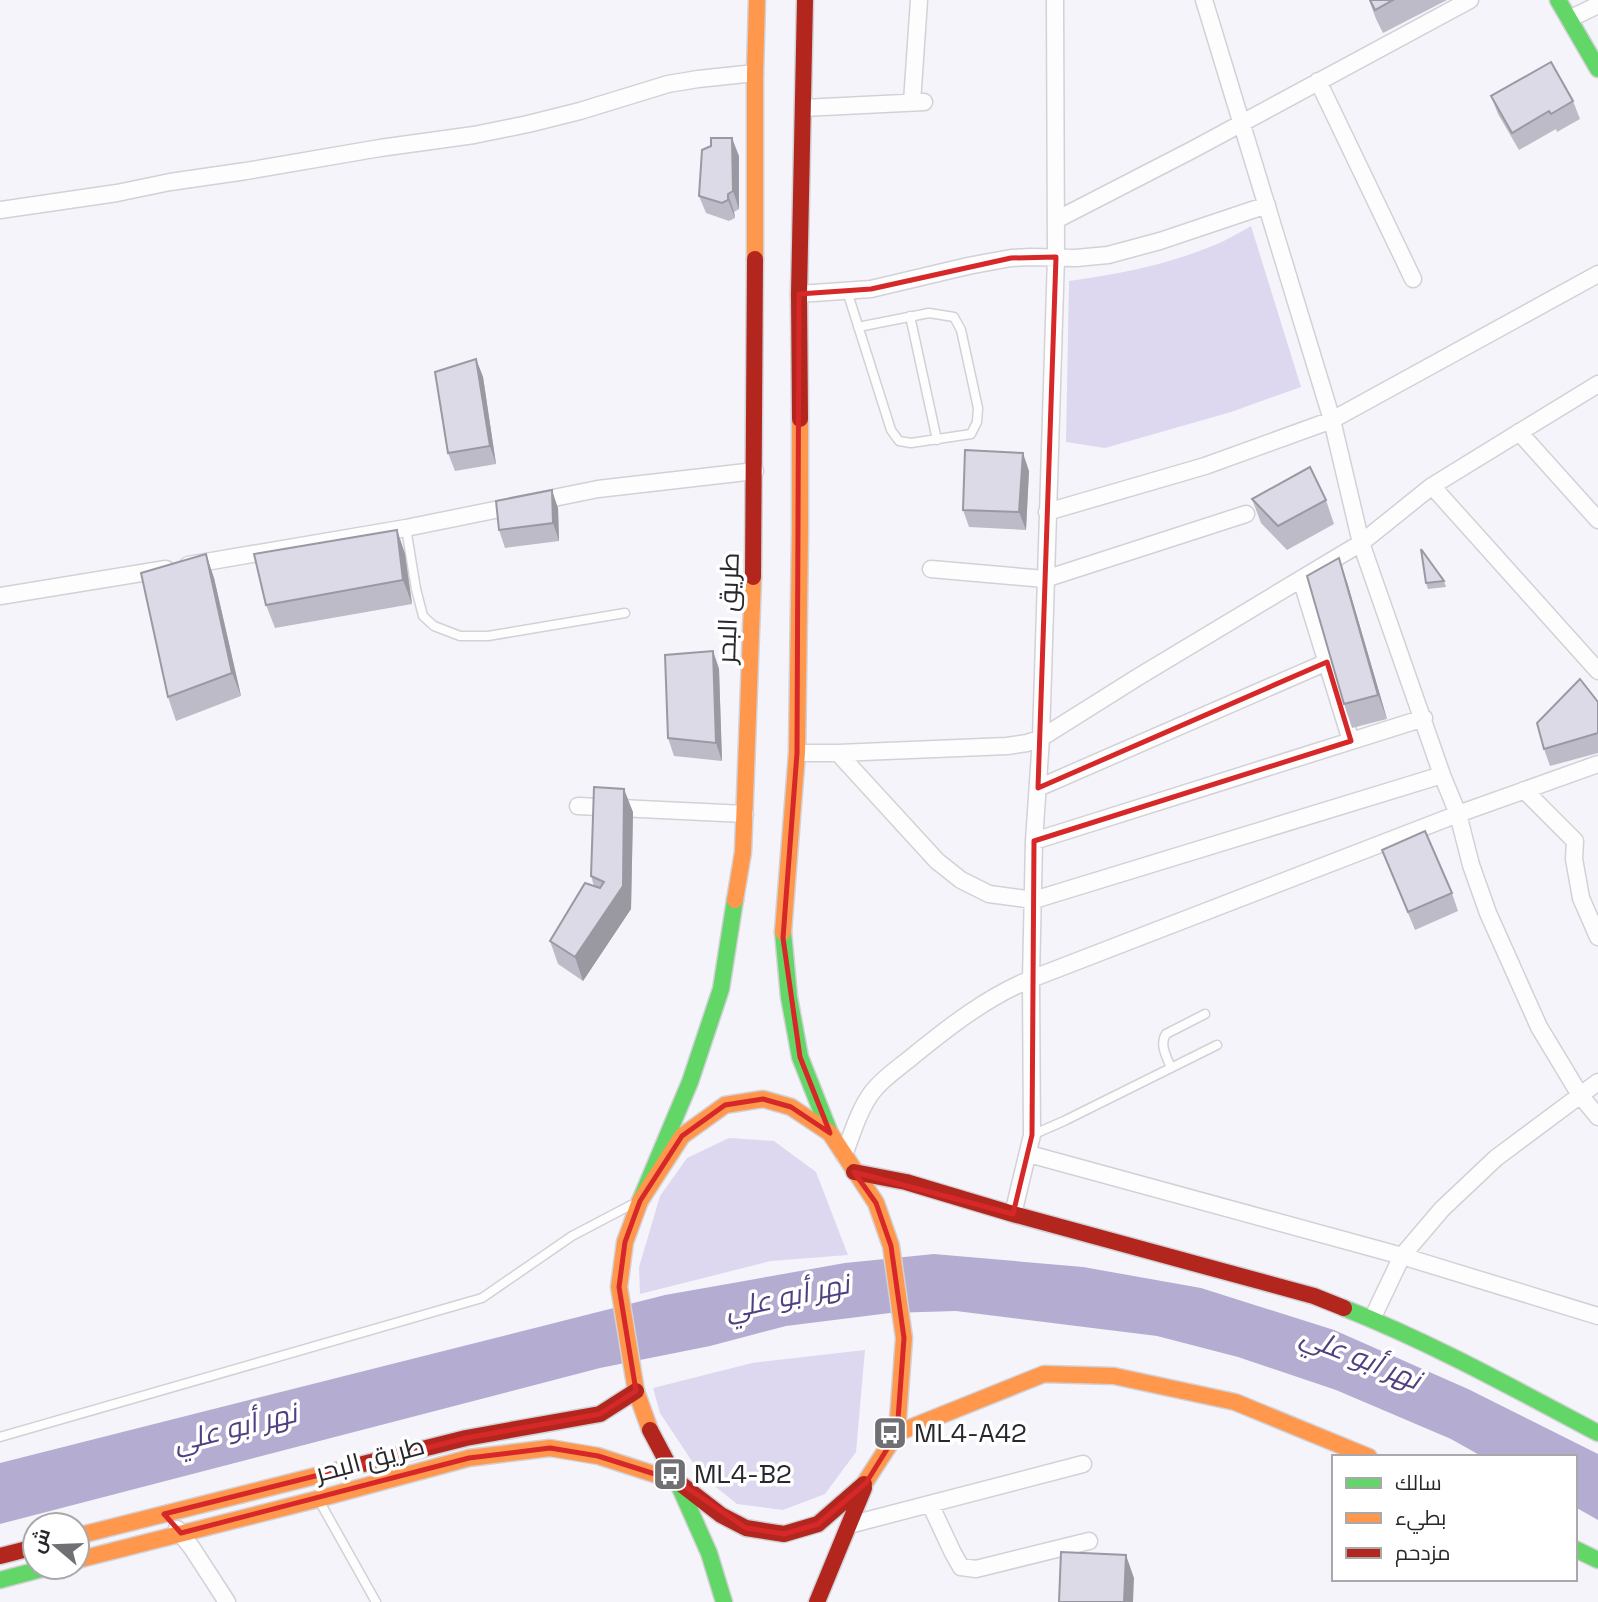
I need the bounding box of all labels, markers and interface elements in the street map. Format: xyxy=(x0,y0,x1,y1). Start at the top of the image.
street label: طريق البحر xyxy=(709,552,747,666)
water label: نهر أبو علي xyxy=(722,1265,856,1332)
water label: نهر أبو علي xyxy=(1294,1317,1428,1403)
water label: نهر أبو علي xyxy=(170,1394,304,1465)
bus stop icon: ML4-A42 xyxy=(871,1414,909,1452)
place label: ML4-A42 xyxy=(914,1416,1027,1450)
street label: طريق البحر xyxy=(310,1428,428,1490)
bus stop icon: ML4-B2 xyxy=(651,1455,689,1493)
legend xyxy=(1332,1455,1577,1581)
place label: ML4-B2 xyxy=(694,1457,792,1491)
text: سالك xyxy=(1395,1469,1442,1496)
text: بطيء xyxy=(1395,1504,1446,1534)
north arrow xyxy=(21,1511,91,1581)
text: ش xyxy=(25,1525,56,1556)
text: مزدحم xyxy=(1395,1539,1450,1567)

